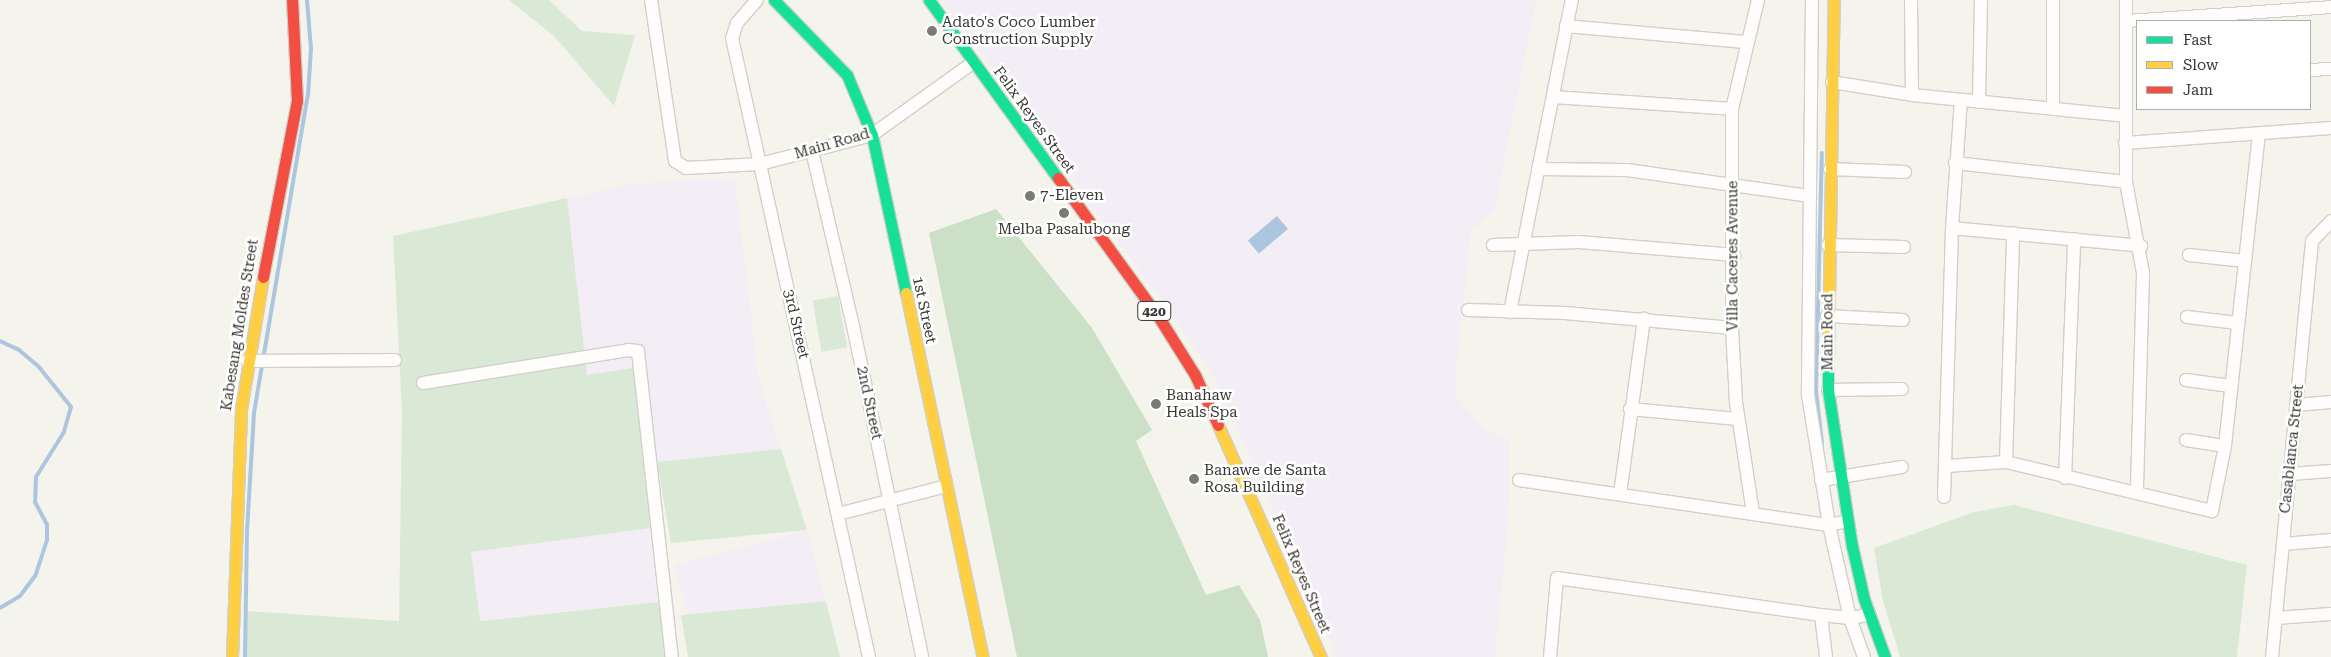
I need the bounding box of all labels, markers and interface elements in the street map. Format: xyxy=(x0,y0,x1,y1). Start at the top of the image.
place label: Adato's Coco Lumber Construction Supply xyxy=(942,13,1096,48)
legend xyxy=(2136,20,2311,110)
marker: Adato's Coco Lumber Construction Supply xyxy=(926,25,938,37)
text: Fast xyxy=(2183,31,2212,49)
text: Slow xyxy=(2183,56,2218,74)
street label: Felix Reyes Street xyxy=(989,63,1079,177)
text: Jam xyxy=(2183,81,2213,99)
street label: Main Road xyxy=(792,125,872,163)
street label: Villa Caceres Avenue xyxy=(1724,181,1742,331)
place label: 7-Eleven xyxy=(1040,187,1104,205)
marker: 7-Eleven xyxy=(1024,190,1036,202)
marker: Melba Pasalubong xyxy=(1058,207,1070,219)
place label: Melba Pasalubong xyxy=(998,221,1130,239)
street label: Kabesang Moldes Street xyxy=(218,238,262,412)
street label: 1st Street xyxy=(908,275,940,345)
street label: 3rd Street xyxy=(779,287,813,361)
street label: Main Road xyxy=(1819,293,1837,371)
road number: 420 xyxy=(1136,300,1172,322)
street label: 2nd Street xyxy=(852,365,886,441)
street label: Casablanca Street xyxy=(2276,384,2308,514)
place label: Banahaw Heals Spa xyxy=(1166,386,1237,421)
marker: Banahaw Heals Spa xyxy=(1150,398,1162,410)
place label: Banawe de Santa Rosa Building xyxy=(1204,461,1326,496)
marker: Banawe de Santa Rosa Building xyxy=(1188,473,1200,485)
street label: Felix Reyes Street xyxy=(1268,512,1334,636)

